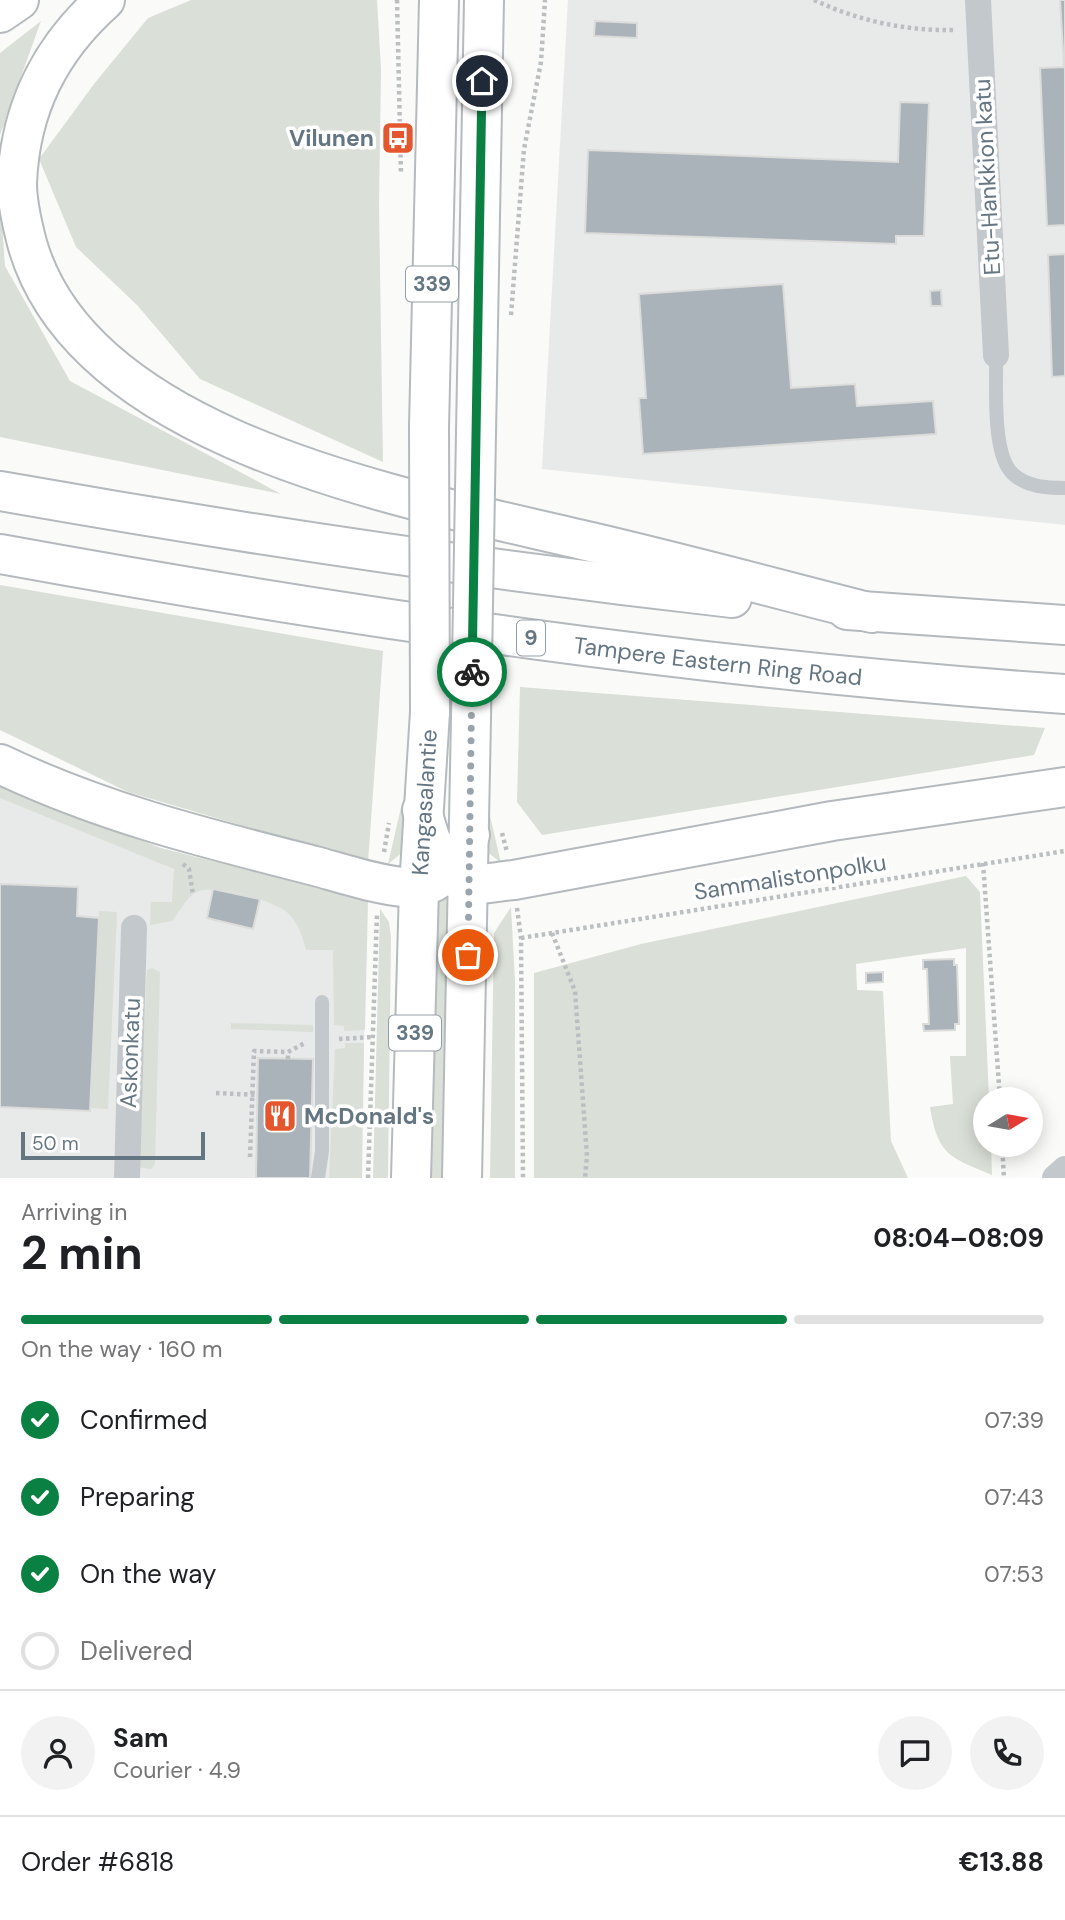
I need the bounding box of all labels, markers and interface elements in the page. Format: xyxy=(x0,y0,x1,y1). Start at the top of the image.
pin xyxy=(452,51,512,111)
icon: home xyxy=(463,62,501,100)
street label: Etu-Hankkion katu xyxy=(967,78,1007,276)
bus stop icon: Vilunen xyxy=(379,119,417,157)
place label: Vilunen xyxy=(289,123,374,153)
road number: 339 xyxy=(406,266,458,302)
road number: 9 xyxy=(517,620,545,656)
street label: Tampere Eastern Ring Road xyxy=(572,630,863,692)
courier xyxy=(437,637,507,707)
icon: bike xyxy=(453,653,491,691)
street label: Kangasalantie xyxy=(405,728,444,876)
street label: Sammalistonpolku xyxy=(692,847,888,907)
pin xyxy=(438,925,498,985)
icon: bag xyxy=(449,936,487,974)
street label: Askonkatu xyxy=(113,997,147,1109)
road number: 339 xyxy=(389,1016,441,1050)
north arrow xyxy=(973,1087,1043,1157)
map controls xyxy=(973,1087,1043,1157)
restaurant icon: McDonald's xyxy=(261,1097,299,1135)
place label: McDonald's xyxy=(304,1101,434,1131)
scale bar xyxy=(21,1129,205,1161)
text: 50 m xyxy=(32,1131,79,1156)
text: Arriving in xyxy=(21,1197,127,1227)
text: 08:04–08:09 xyxy=(873,1221,1044,1255)
text: 2 min xyxy=(21,1223,143,1283)
text: On the way · 160 m xyxy=(21,1334,222,1364)
icon: check xyxy=(21,1401,59,1439)
text: Confirmed xyxy=(80,1403,207,1437)
text: 07:39 xyxy=(984,1405,1044,1435)
icon: check xyxy=(21,1478,59,1516)
text: Preparing xyxy=(80,1480,195,1514)
text: 07:43 xyxy=(984,1482,1044,1512)
icon: check xyxy=(21,1555,59,1593)
text: On the way xyxy=(80,1557,216,1591)
text: 07:53 xyxy=(984,1559,1044,1589)
text: Delivered xyxy=(80,1634,193,1668)
button: person xyxy=(21,1716,95,1790)
button: chat xyxy=(878,1716,952,1790)
button: phone xyxy=(970,1716,1044,1790)
text: Sam xyxy=(113,1721,168,1755)
text: Courier · 4.9 xyxy=(113,1755,241,1785)
text: Order #6818 xyxy=(21,1845,174,1879)
text: €13.88 xyxy=(959,1845,1044,1879)

